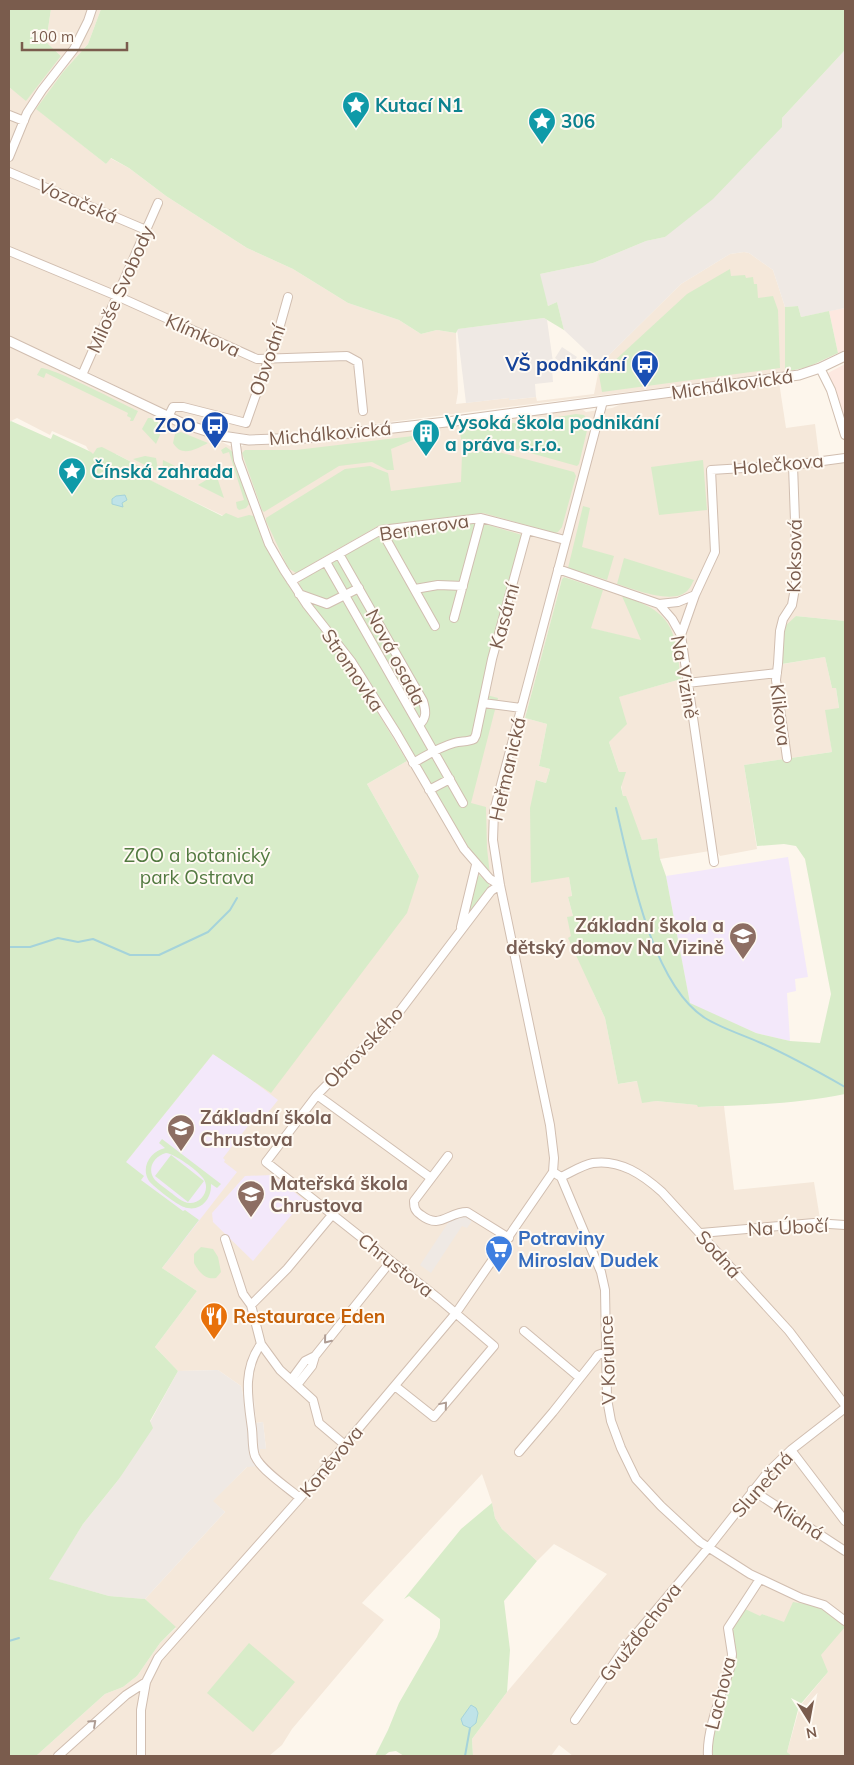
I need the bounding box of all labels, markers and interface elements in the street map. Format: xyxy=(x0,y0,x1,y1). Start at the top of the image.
scale bar xyxy=(22,20,128,52)
text: 100 m xyxy=(30,27,74,46)
place icon: Kutací N1 xyxy=(341,90,371,129)
place label: Kutací N1 xyxy=(375,93,463,117)
place icon: 306 xyxy=(527,106,557,145)
place label: 306 xyxy=(561,109,595,133)
street label: Vozačská xyxy=(35,174,121,228)
street label: Miloše Svobody xyxy=(81,221,159,357)
street label: Klímkova xyxy=(162,308,244,362)
street label: Obvodní xyxy=(244,320,291,399)
bus stop icon: VŠ podnikání xyxy=(630,349,660,388)
place label: VŠ podnikání xyxy=(504,352,627,376)
street label: Michálkovická xyxy=(670,364,794,404)
bus stop icon: ZOO xyxy=(200,410,230,449)
place label: Vysoká škola podnikání a práva s.r.o. xyxy=(444,410,660,456)
place label: ZOO xyxy=(155,413,196,437)
street label: Michálkovická xyxy=(268,416,392,450)
building icon: Vysoká škola podnikání a práva s.r.o. xyxy=(411,418,441,457)
street label: Holečkova xyxy=(732,448,824,480)
place icon: Čínská zahrada xyxy=(57,456,87,495)
place label: Čínská zahrada xyxy=(91,459,233,483)
street label: Bernerova xyxy=(377,508,471,546)
street label: Koksová xyxy=(781,519,807,593)
street label: Kasární xyxy=(484,579,525,651)
street label: Nová osada xyxy=(361,605,431,709)
street label: Stromovka xyxy=(317,624,389,716)
street label: Na Vizině xyxy=(666,633,704,721)
street label: Klikova xyxy=(765,682,797,748)
street label: Heřmanická xyxy=(483,715,531,823)
park label: ZOO a botanický park Ostrava xyxy=(124,843,270,889)
place label: Základní škola a dětský domov Na Vizině xyxy=(506,913,724,959)
school or university icon: Základní škola a dětský domov Na Vizině xyxy=(728,921,758,960)
street label: Obrovského xyxy=(318,1001,408,1093)
place label: Základní škola Chrustova xyxy=(200,1105,332,1151)
school or university icon: Základní škola Chrustova xyxy=(166,1113,196,1152)
place label: Mateřská škola Chrustova xyxy=(270,1171,408,1217)
school or university icon: Mateřská škola Chrustova xyxy=(236,1179,266,1218)
street label: Na Úbočí xyxy=(747,1213,830,1241)
street label: Sodná xyxy=(691,1225,747,1283)
place label: Potraviny Miroslav Dudek xyxy=(518,1226,659,1272)
street label: Chrustova xyxy=(353,1228,439,1302)
supermarket icon: Potraviny Miroslav Dudek xyxy=(484,1234,514,1273)
restaurant icon: Restaurace Eden xyxy=(199,1301,229,1340)
place label: Restaurace Eden xyxy=(233,1304,385,1328)
street label: V Korunce xyxy=(593,1315,621,1405)
one-way arrow xyxy=(325,1334,333,1343)
one-way arrow xyxy=(438,1402,447,1411)
street label: Koněvova xyxy=(294,1420,368,1502)
street label: Slunečná xyxy=(726,1446,798,1522)
street label: Klidná xyxy=(769,1495,829,1545)
street label: Gvužďochova xyxy=(594,1578,686,1686)
street label: Lachova xyxy=(699,1654,741,1732)
north arrow xyxy=(784,1695,834,1745)
one-way arrow xyxy=(88,1720,97,1729)
text: N xyxy=(805,1723,818,1743)

